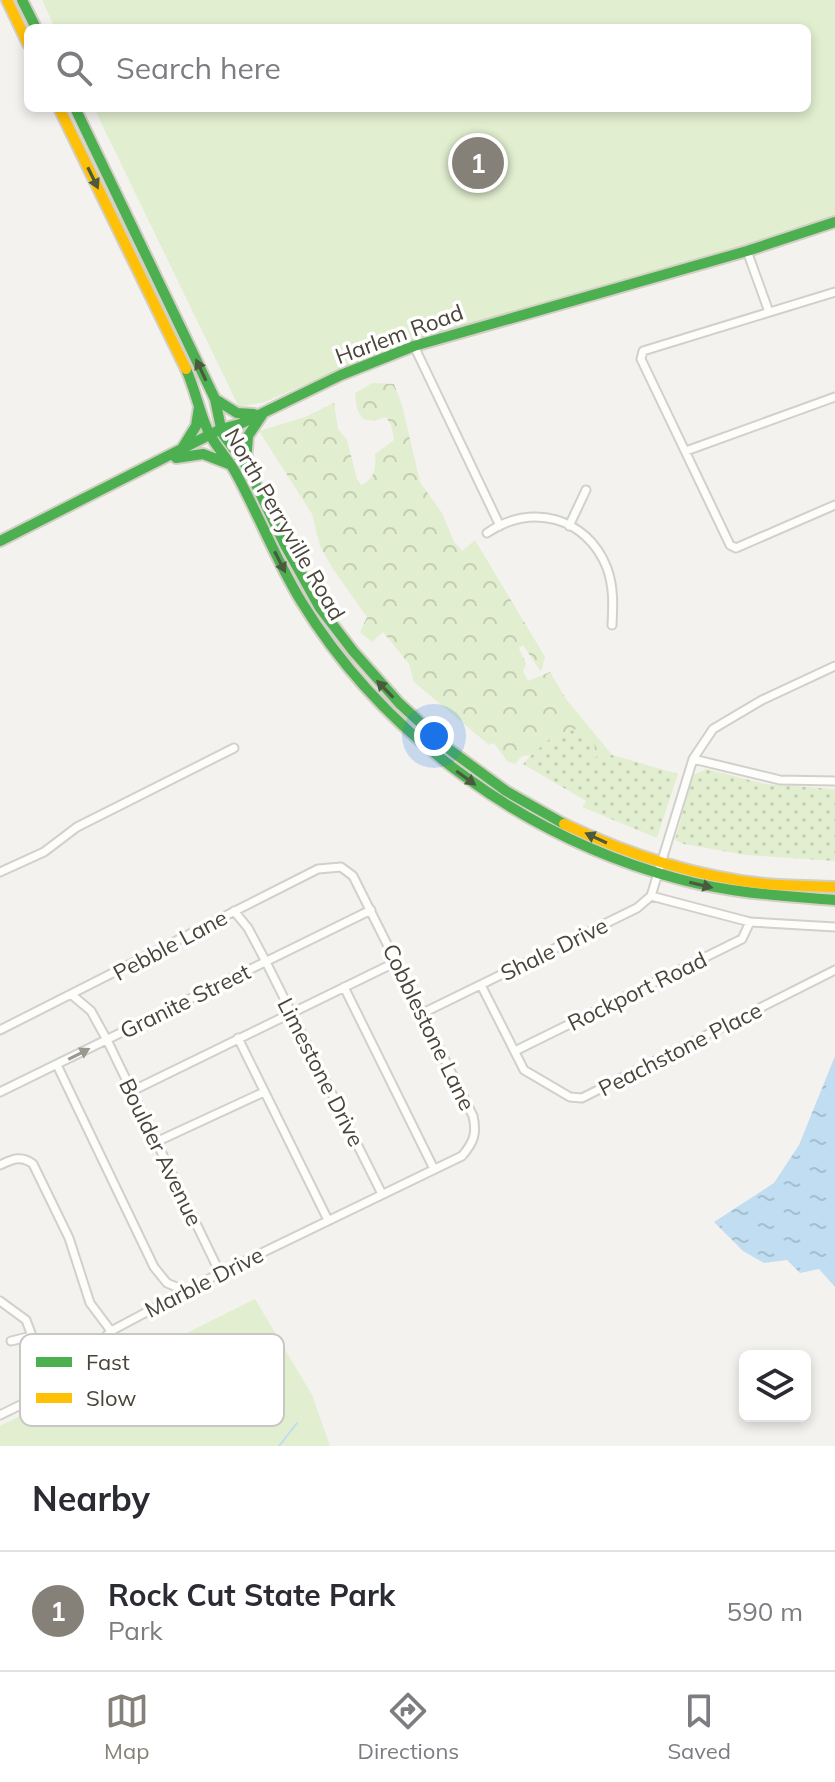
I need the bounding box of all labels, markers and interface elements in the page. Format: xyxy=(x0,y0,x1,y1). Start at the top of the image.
search box xyxy=(24,24,811,112)
icon: search xyxy=(52,46,96,90)
text: Search here xyxy=(116,49,281,87)
pin: 1 xyxy=(452,133,504,193)
one-way arrow xyxy=(86,167,100,190)
street label: Harlem Road xyxy=(331,298,467,370)
one-way arrow xyxy=(194,359,208,382)
street label: North Perryville Road xyxy=(219,423,351,625)
one-way arrow xyxy=(273,550,287,573)
one-way arrow xyxy=(377,680,395,699)
your location xyxy=(414,716,454,756)
one-way arrow xyxy=(455,770,476,786)
one-way arrow xyxy=(584,831,608,845)
one-way arrow xyxy=(688,879,713,892)
street label: Pebble Lane xyxy=(108,903,232,987)
street label: Shale Drive xyxy=(496,911,612,987)
street label: Cobblestone Lane xyxy=(377,939,481,1115)
street label: Rockport Road xyxy=(563,945,711,1037)
street label: Granite Street xyxy=(115,957,255,1045)
street label: Limestone Drive xyxy=(271,993,371,1151)
street label: Peachstone Place xyxy=(594,996,766,1102)
one-way arrow xyxy=(67,1047,90,1061)
street label: Boulder Avenue xyxy=(113,1074,209,1230)
street label: Marble Drive xyxy=(140,1240,268,1324)
legend xyxy=(20,1334,284,1426)
text: Fast xyxy=(86,1348,130,1376)
map controls xyxy=(739,1350,811,1422)
button: layers xyxy=(739,1350,811,1422)
text: Slow xyxy=(86,1384,136,1412)
text: Nearby xyxy=(32,1477,150,1520)
text: Rock Cut State Park xyxy=(108,1576,395,1614)
text: 1 xyxy=(50,1595,66,1628)
text: 590 m xyxy=(727,1595,803,1628)
text: Park xyxy=(108,1614,163,1647)
tab: Map xyxy=(104,1689,149,1765)
tab: Directions xyxy=(358,1689,459,1765)
tab: Saved xyxy=(667,1689,731,1765)

